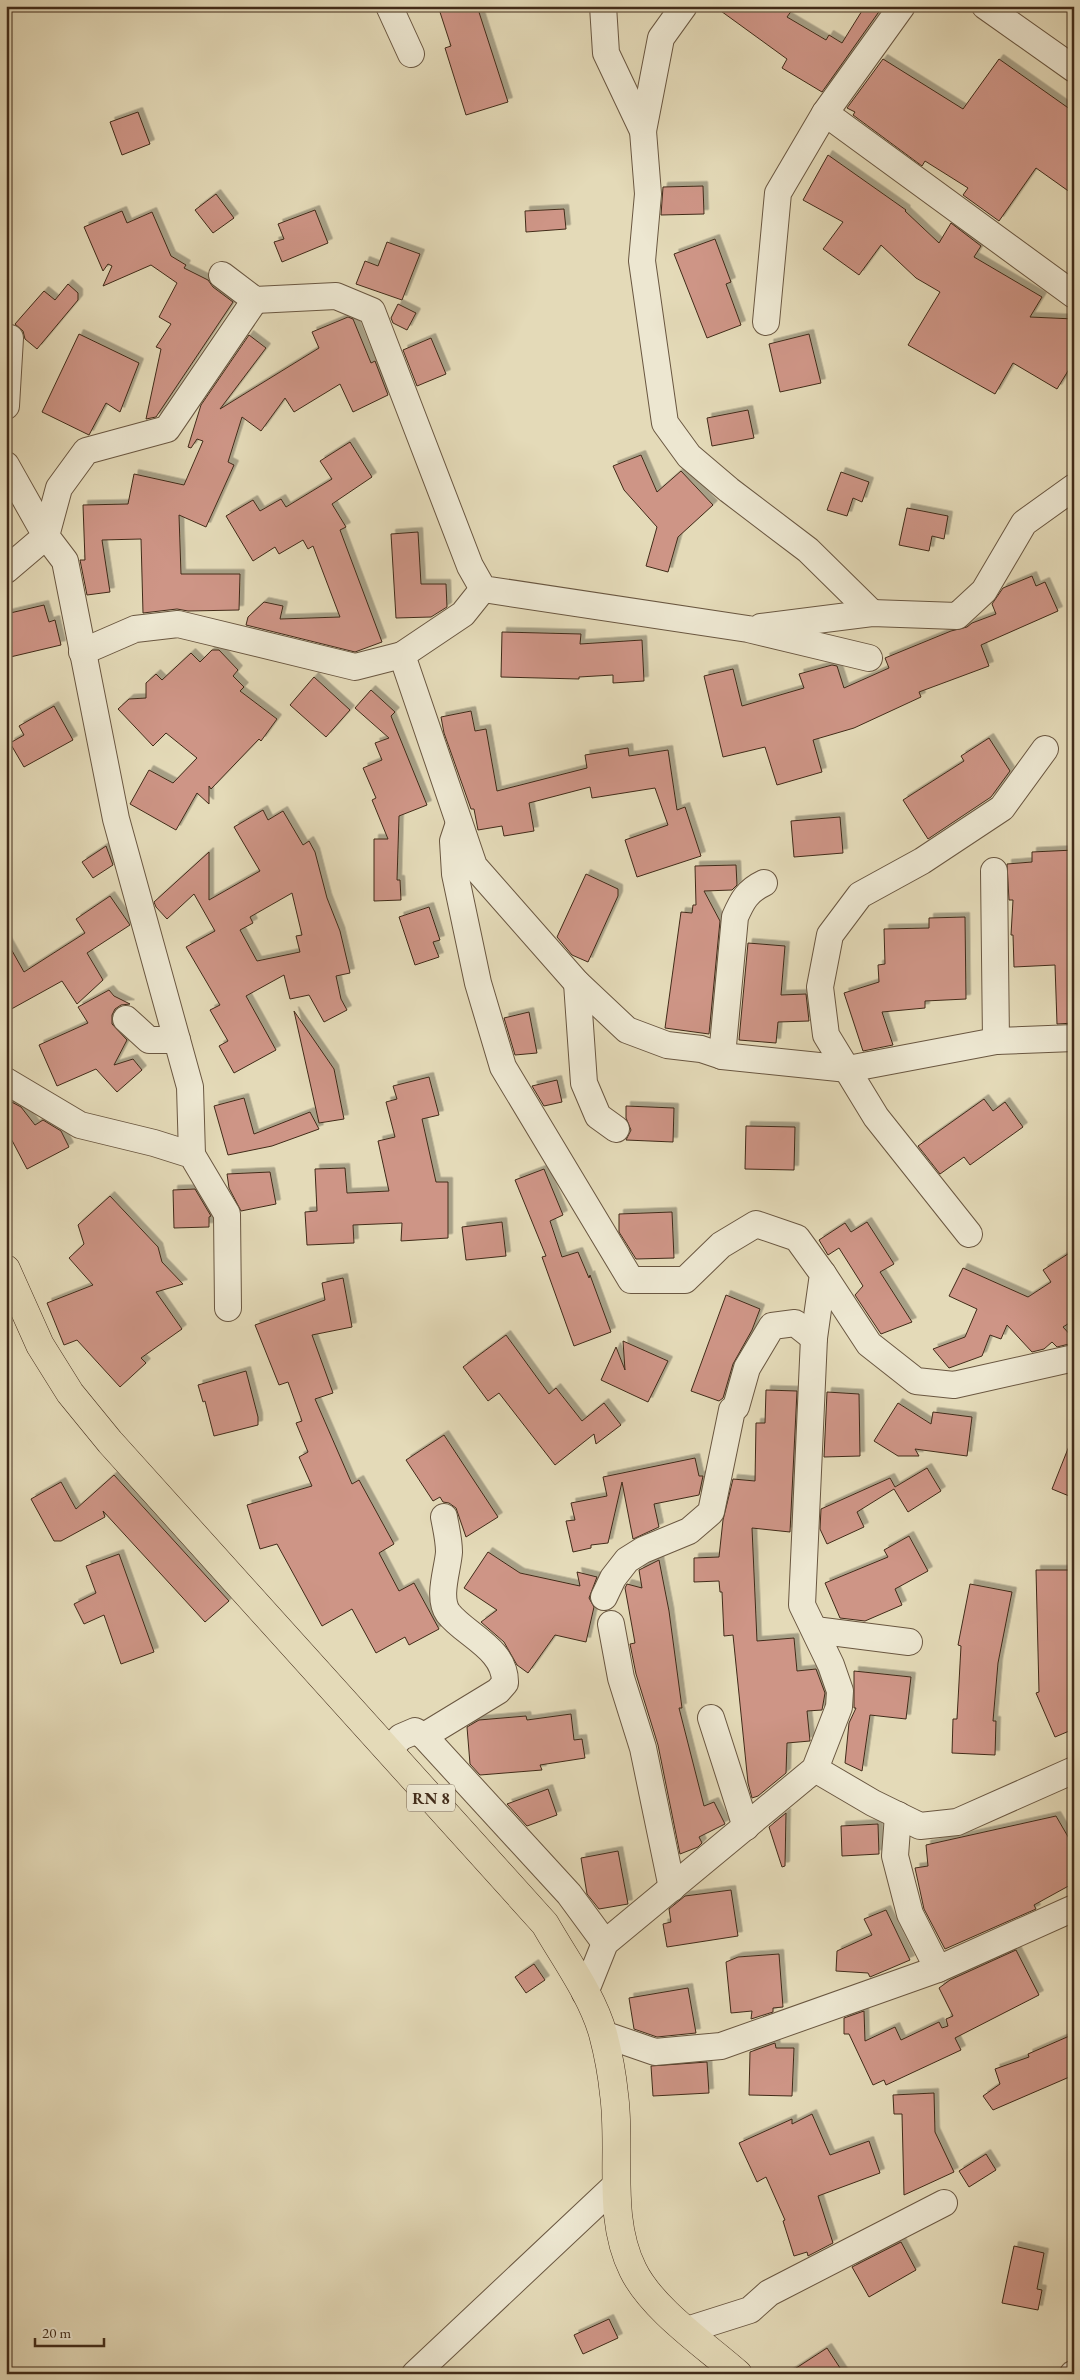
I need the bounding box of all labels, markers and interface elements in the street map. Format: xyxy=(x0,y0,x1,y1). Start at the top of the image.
road number: RN 8 xyxy=(407,1785,455,1812)
scale bar xyxy=(35,2315,104,2347)
text: 20 m xyxy=(42,2323,71,2342)

